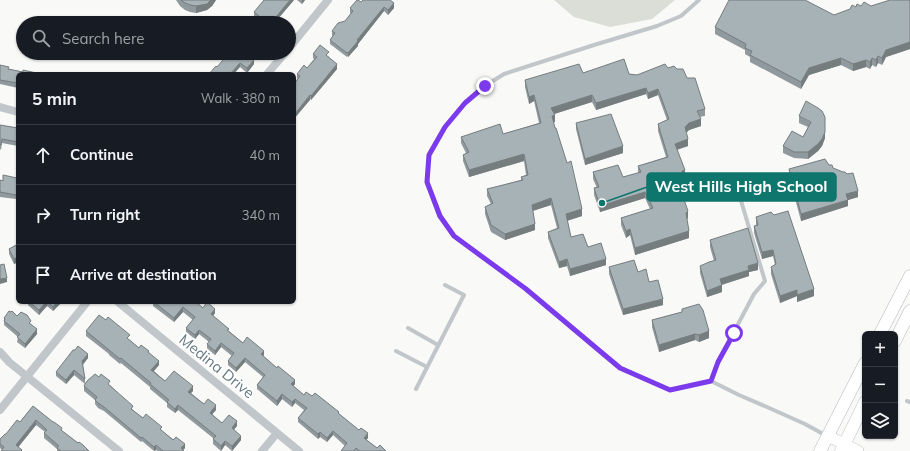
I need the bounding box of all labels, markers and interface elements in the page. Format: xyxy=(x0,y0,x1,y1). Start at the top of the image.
search box xyxy=(16,16,296,60)
icon: search xyxy=(30,27,52,49)
text: Search here xyxy=(62,29,144,48)
route end xyxy=(476,77,494,95)
text: 5 min xyxy=(32,88,77,109)
text: Walk · 380 m xyxy=(201,90,280,106)
icon: ahead xyxy=(32,144,54,166)
text: Continue xyxy=(70,145,133,164)
text: 40 m xyxy=(250,147,280,163)
callout: West Hills High School xyxy=(647,173,836,201)
text: West Hills High School xyxy=(654,176,828,196)
icon: right xyxy=(32,204,54,226)
text: Turn right xyxy=(70,205,140,224)
text: 340 m xyxy=(242,207,280,223)
icon: arrive xyxy=(32,264,54,286)
text: Arrive at destination xyxy=(70,265,217,284)
route start xyxy=(725,324,743,342)
street label: Medina Drive xyxy=(175,330,259,402)
map controls xyxy=(862,331,898,439)
button: + xyxy=(862,331,898,367)
button: − xyxy=(862,367,898,403)
button: layers xyxy=(862,403,898,439)

